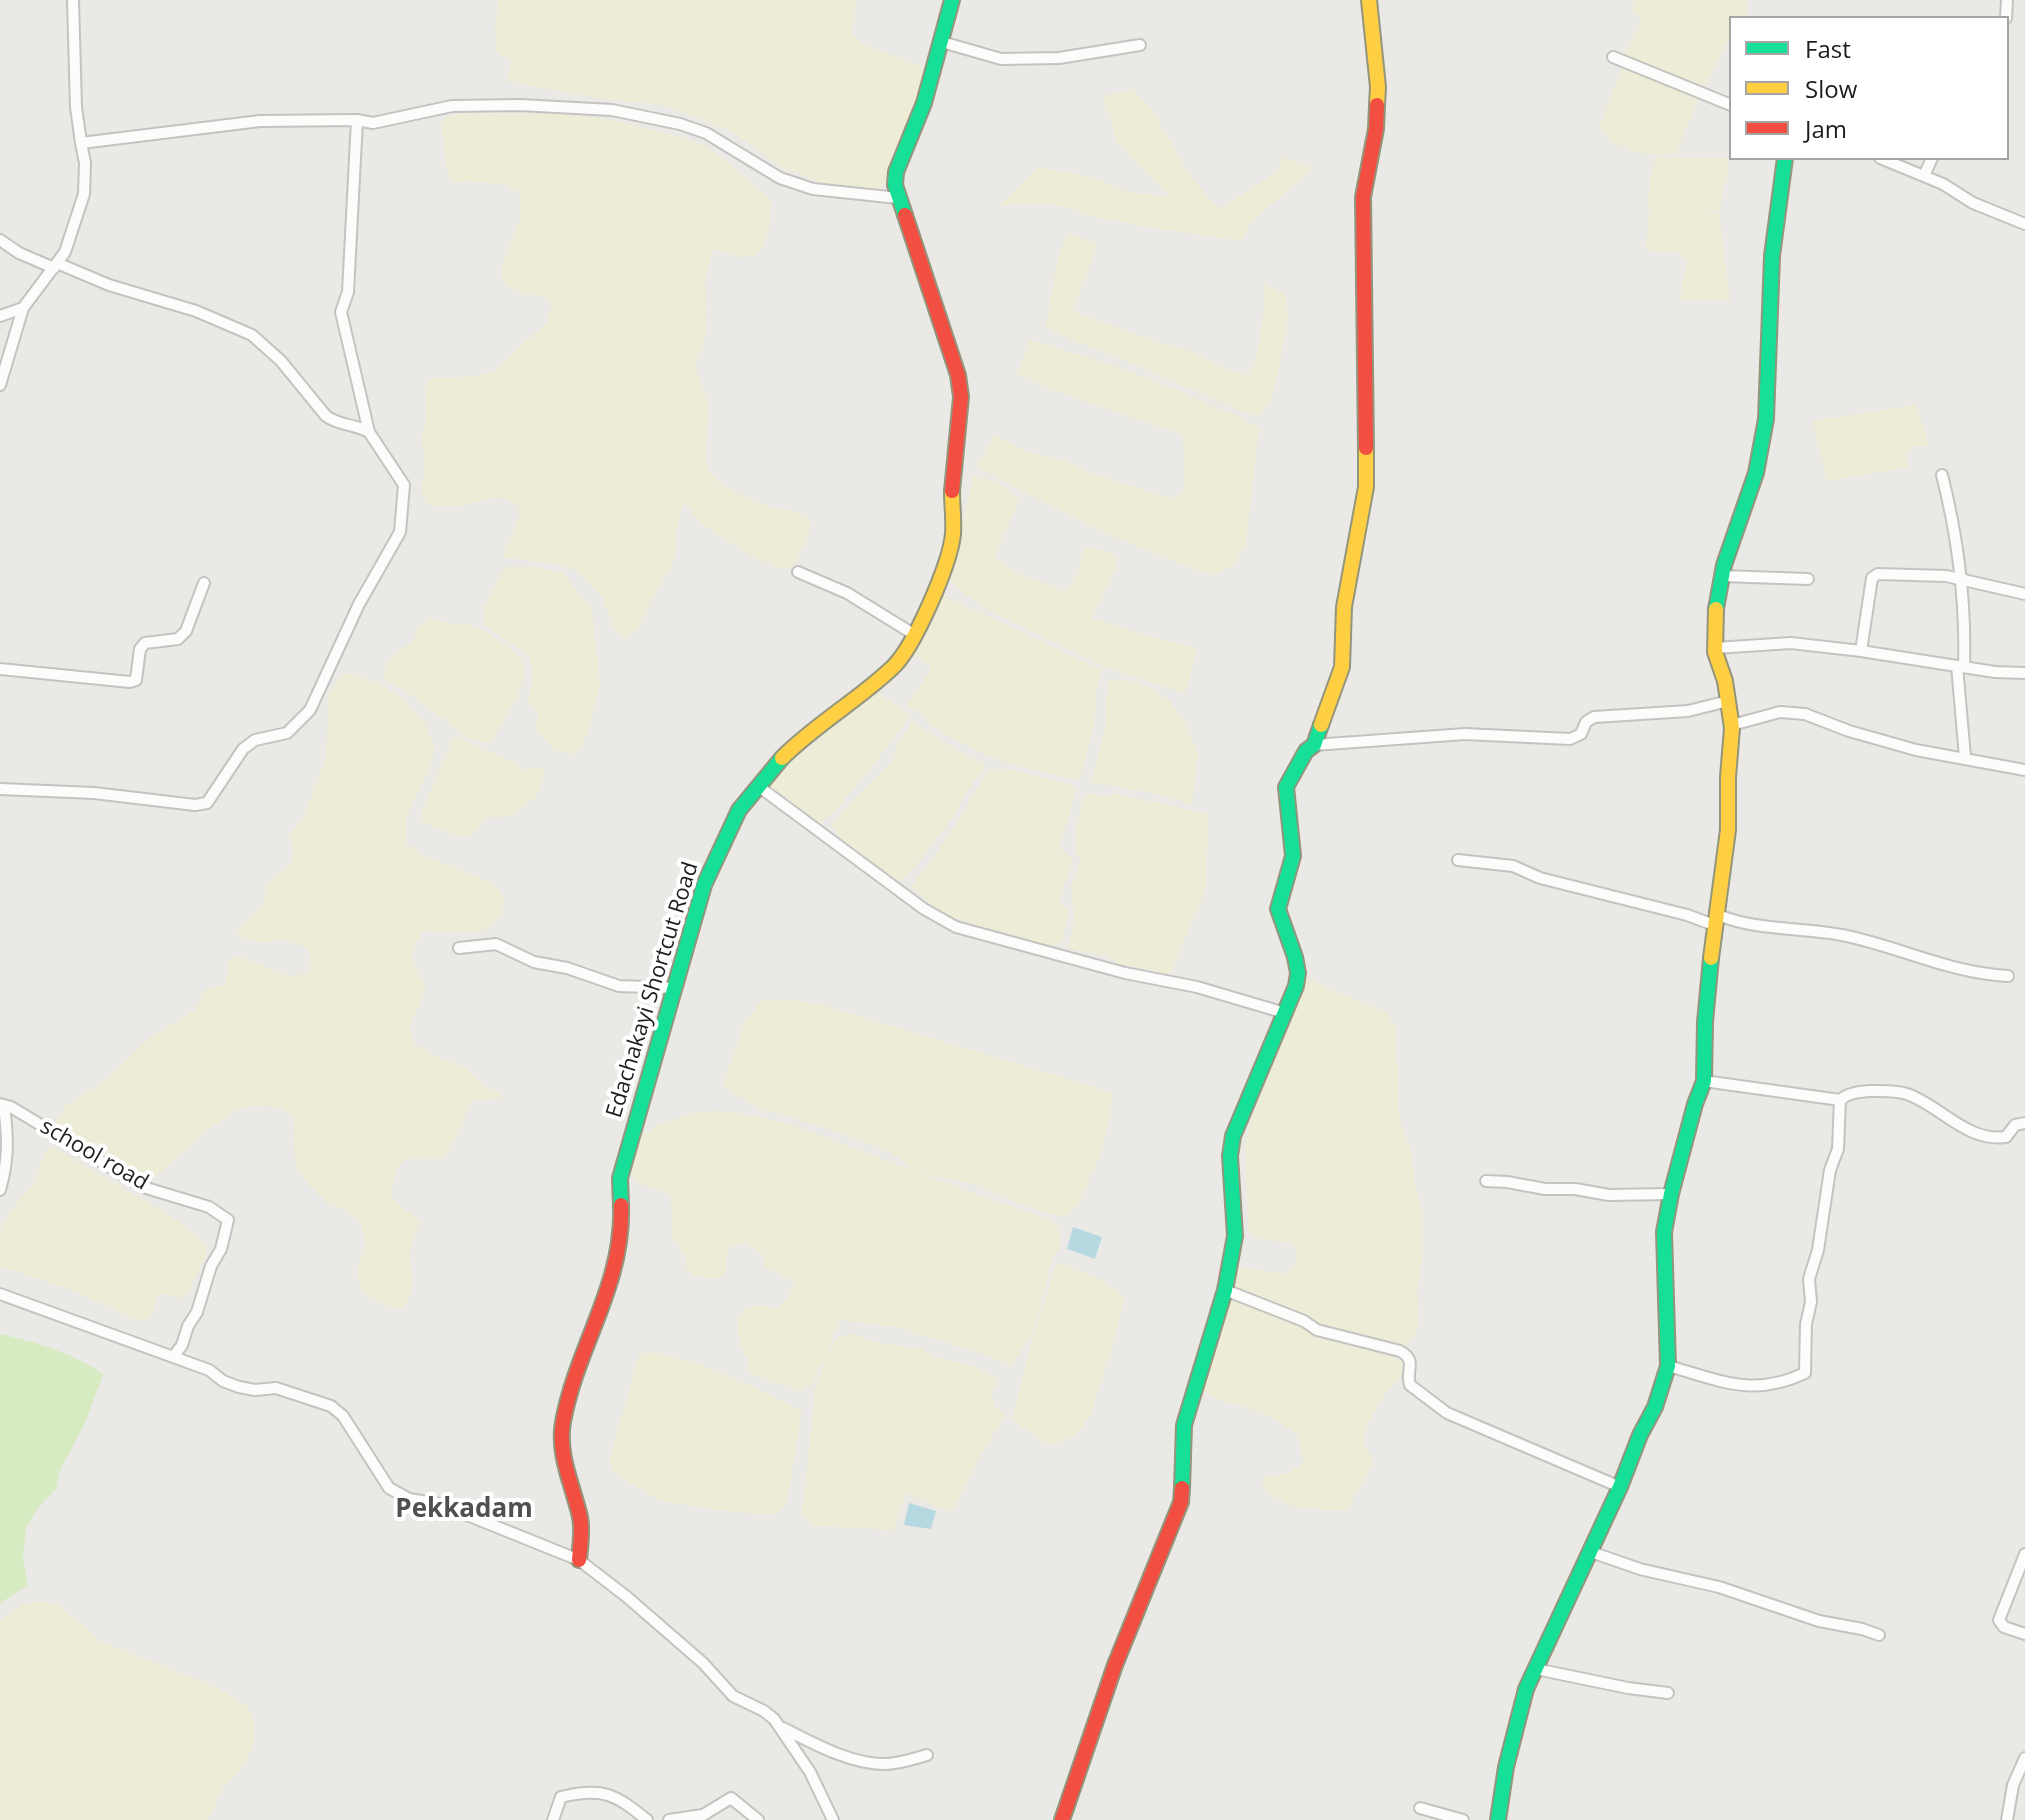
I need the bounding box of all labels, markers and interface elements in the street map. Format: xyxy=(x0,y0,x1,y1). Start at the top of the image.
legend xyxy=(1729,16,2009,160)
text: Fast xyxy=(1805,32,1851,65)
text: Slow xyxy=(1805,72,1857,105)
text: Jam xyxy=(1805,112,1847,145)
street label: Edachakayi Shortcut Road xyxy=(601,859,705,1121)
street label: school road xyxy=(35,1114,153,1196)
district label: Pekkadam xyxy=(395,1494,533,1526)

